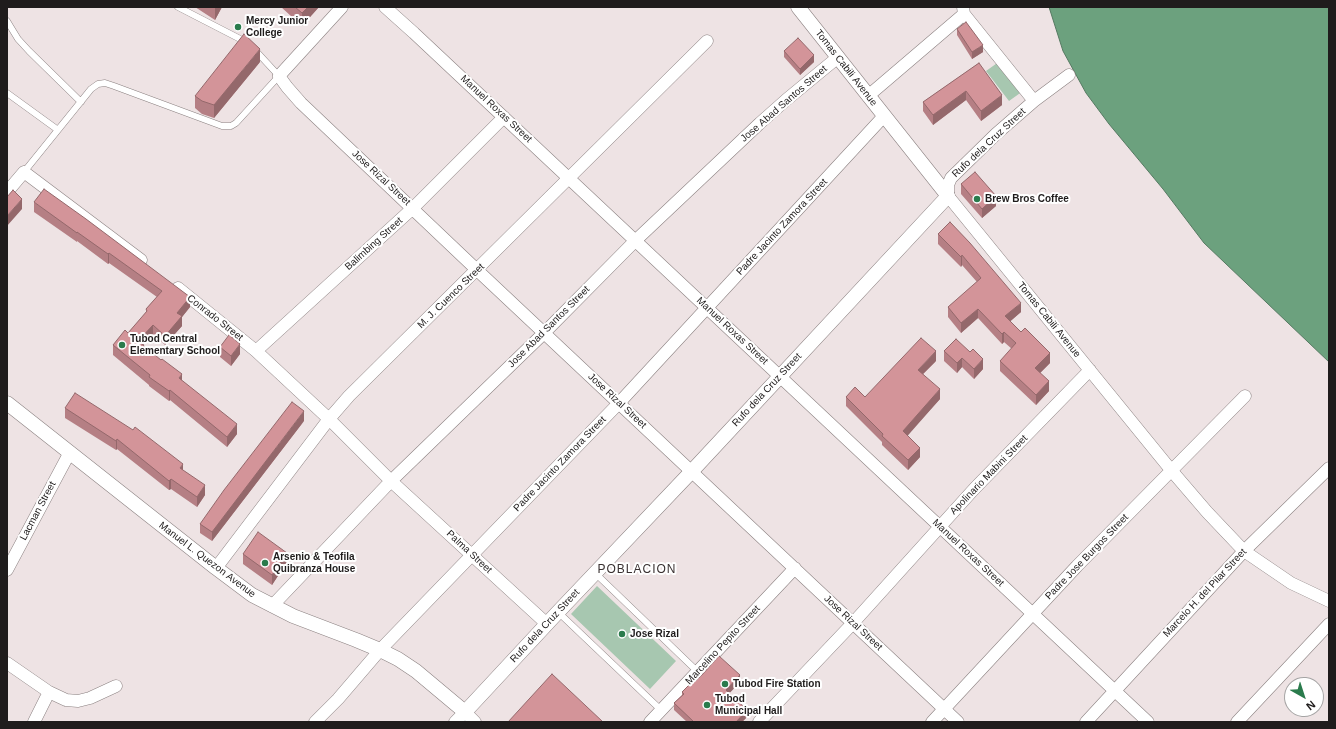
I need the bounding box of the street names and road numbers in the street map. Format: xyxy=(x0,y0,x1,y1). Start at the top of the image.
street label: Tomas Cabili Avenue xyxy=(812,27,880,109)
street label: Jose Abad Santos Street xyxy=(738,63,830,145)
street label: Manuel Roxas Street xyxy=(458,73,534,145)
street label: Rufo dela Cruz Street xyxy=(950,106,1028,180)
street label: Jose Rizal Street xyxy=(349,148,413,208)
street label: Padre Jacinto Zamora Street xyxy=(734,176,830,278)
street label: Balimbing Street xyxy=(343,215,405,273)
street label: M. J. Cuenco Street xyxy=(415,261,487,331)
street label: Tomas Cabili Avenue xyxy=(1015,280,1083,360)
street label: Jose Abad Santos Street xyxy=(506,284,592,370)
street label: Conrado Street xyxy=(185,292,245,344)
street label: Manuel Roxas Street xyxy=(694,295,770,367)
street label: Rufo dela Cruz Street xyxy=(730,351,804,429)
street label: Jose Rizal Street xyxy=(585,371,649,431)
street label: Padre Jacinto Zamora Street xyxy=(511,414,609,514)
street label: Apolinario Mabini Street xyxy=(948,433,1030,517)
street label: Lacman Street xyxy=(17,479,59,543)
street label: Padre Jose Burgos Street xyxy=(1043,512,1131,602)
street label: Manuel Roxas Street xyxy=(930,517,1006,589)
street label: Manuel L. Quezon Avenue xyxy=(156,520,258,600)
street label: Palma Street xyxy=(444,528,494,576)
street label: Marcelo H. del Pilar Street xyxy=(1161,546,1249,640)
street label: Rufo dela Cruz Street xyxy=(508,587,582,665)
street label: Jose Rizal Street xyxy=(821,593,885,653)
street label: Marcelino Pepito Street xyxy=(683,603,763,687)

